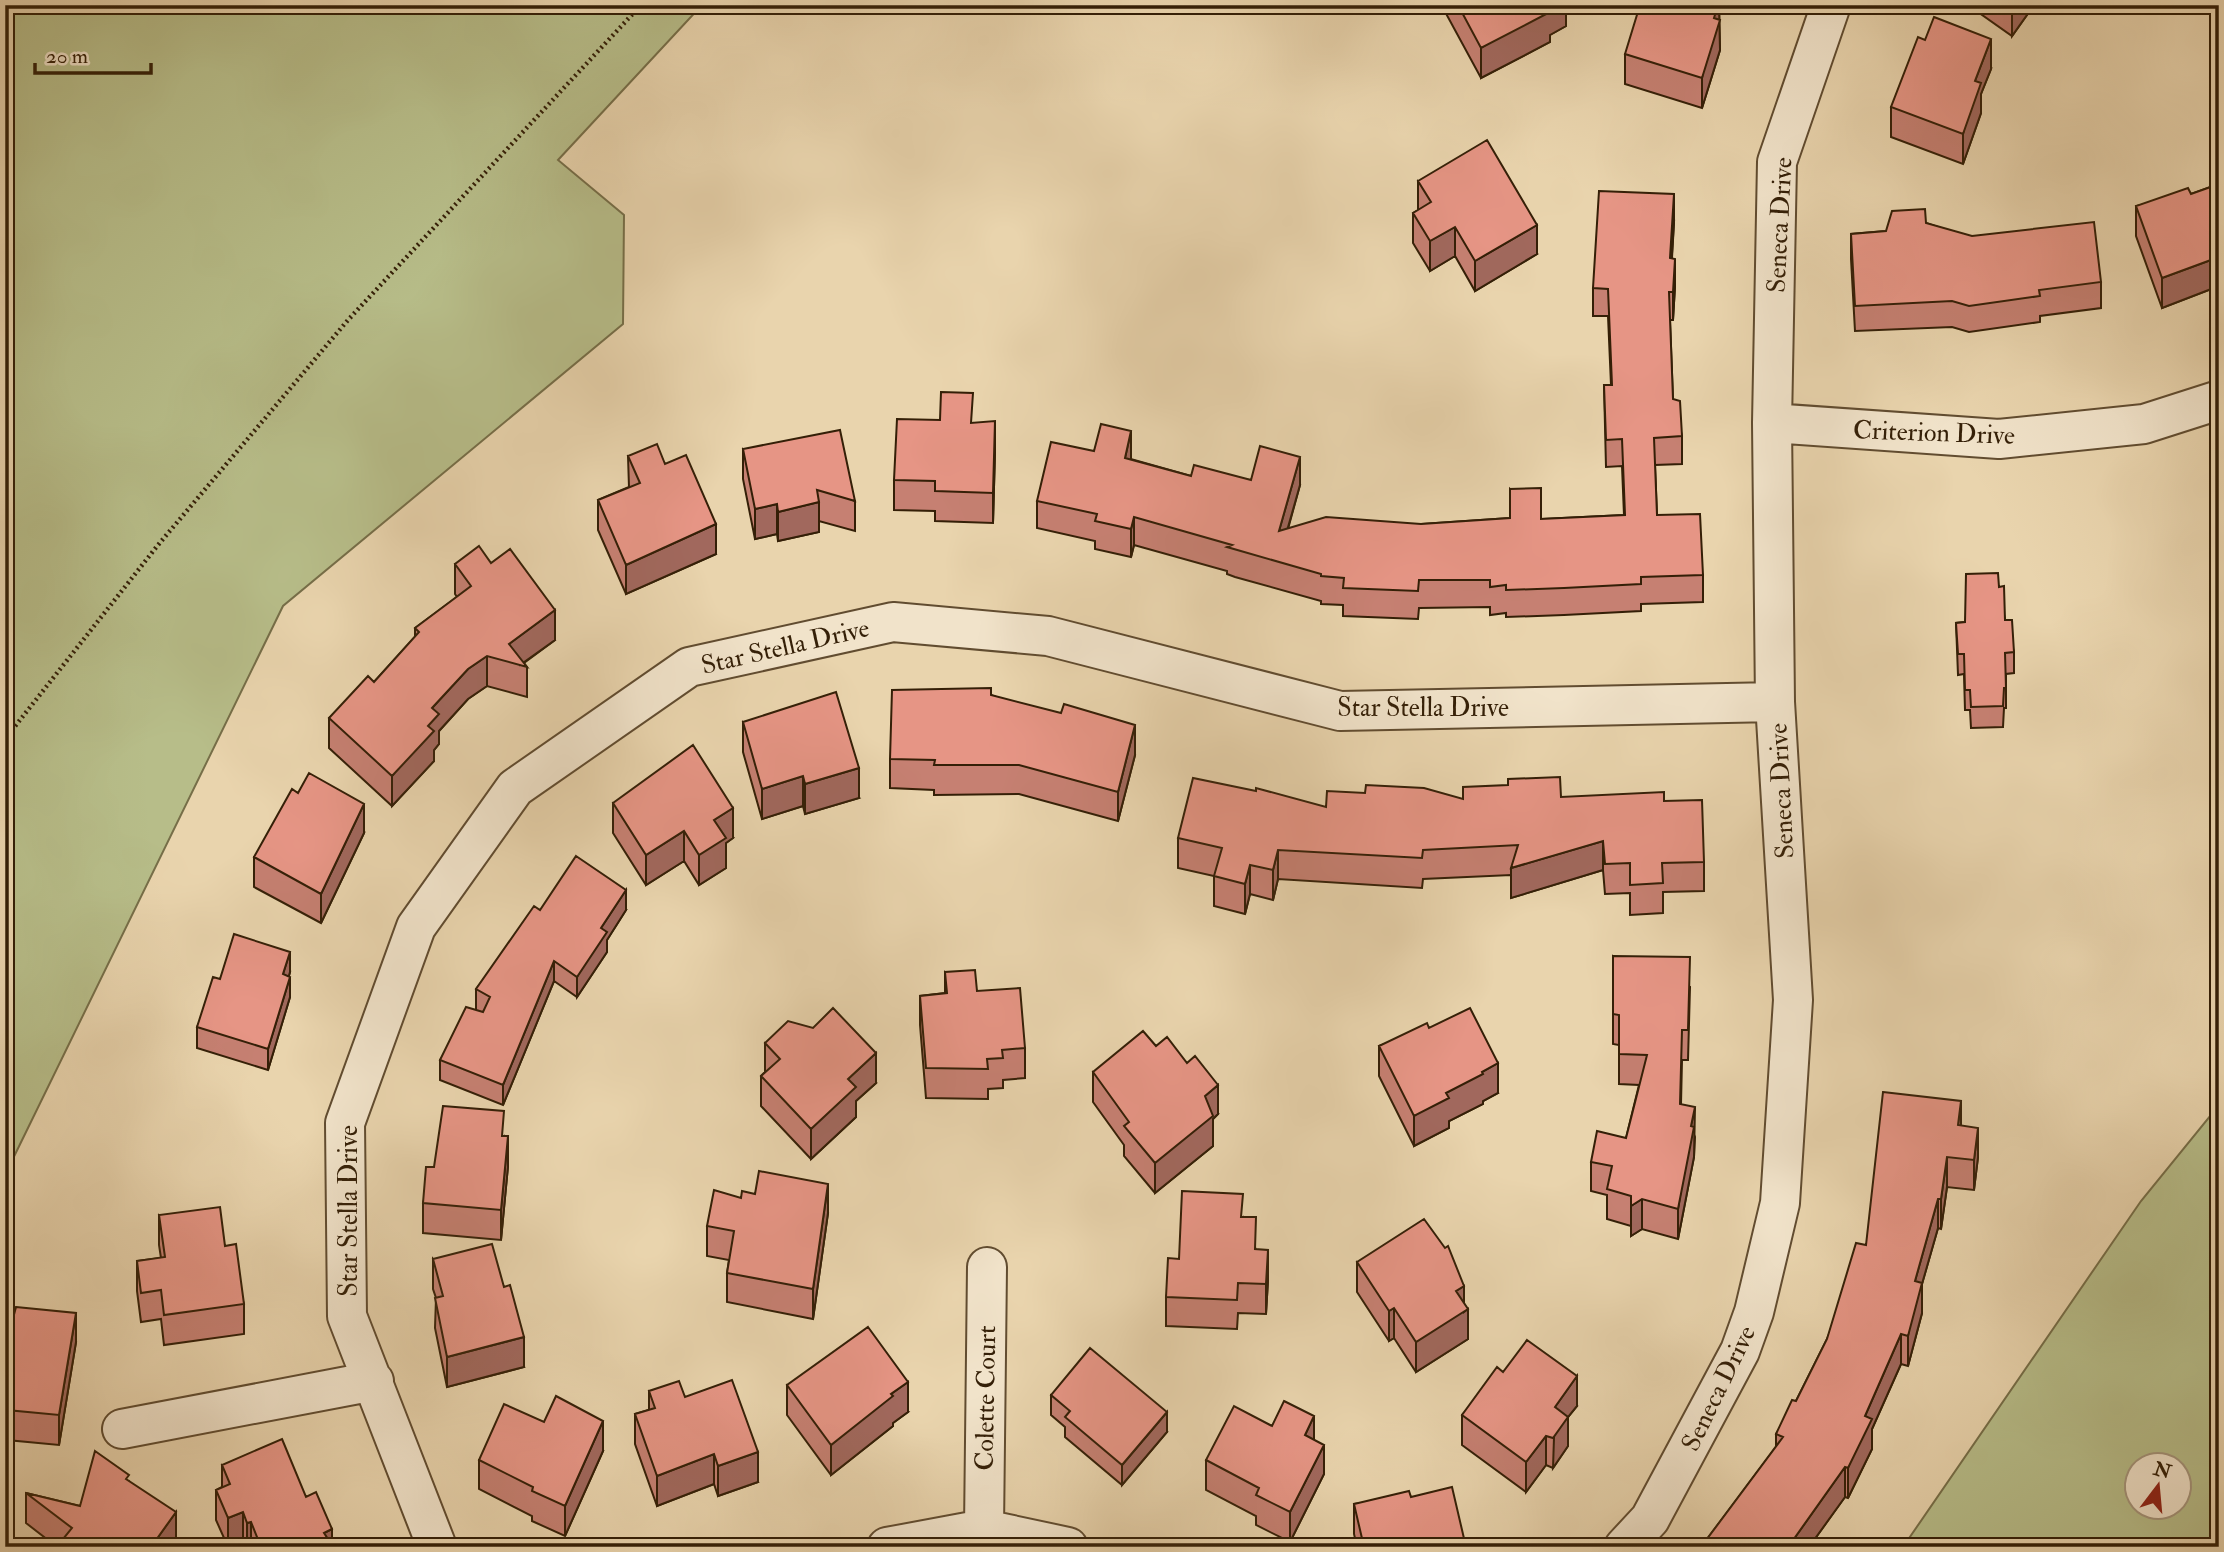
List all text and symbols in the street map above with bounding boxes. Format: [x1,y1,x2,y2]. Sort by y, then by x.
scale bar [35,32,150,76]
text: 20 m [46,43,88,70]
street label: Seneca Drive [1760,156,1800,294]
street label: Criterion Drive [1852,414,2016,452]
street label: Star Stella Drive [698,612,873,682]
street label: Star Stella Drive [1337,692,1509,724]
street label: Seneca Drive [1762,722,1802,860]
street label: Star Stella Drive [333,1125,365,1297]
street label: Seneca Drive [1675,1320,1763,1456]
street label: Colette Court [969,1325,1003,1471]
north arrow [2122,1450,2192,1520]
text: N [2150,1456,2175,1485]

